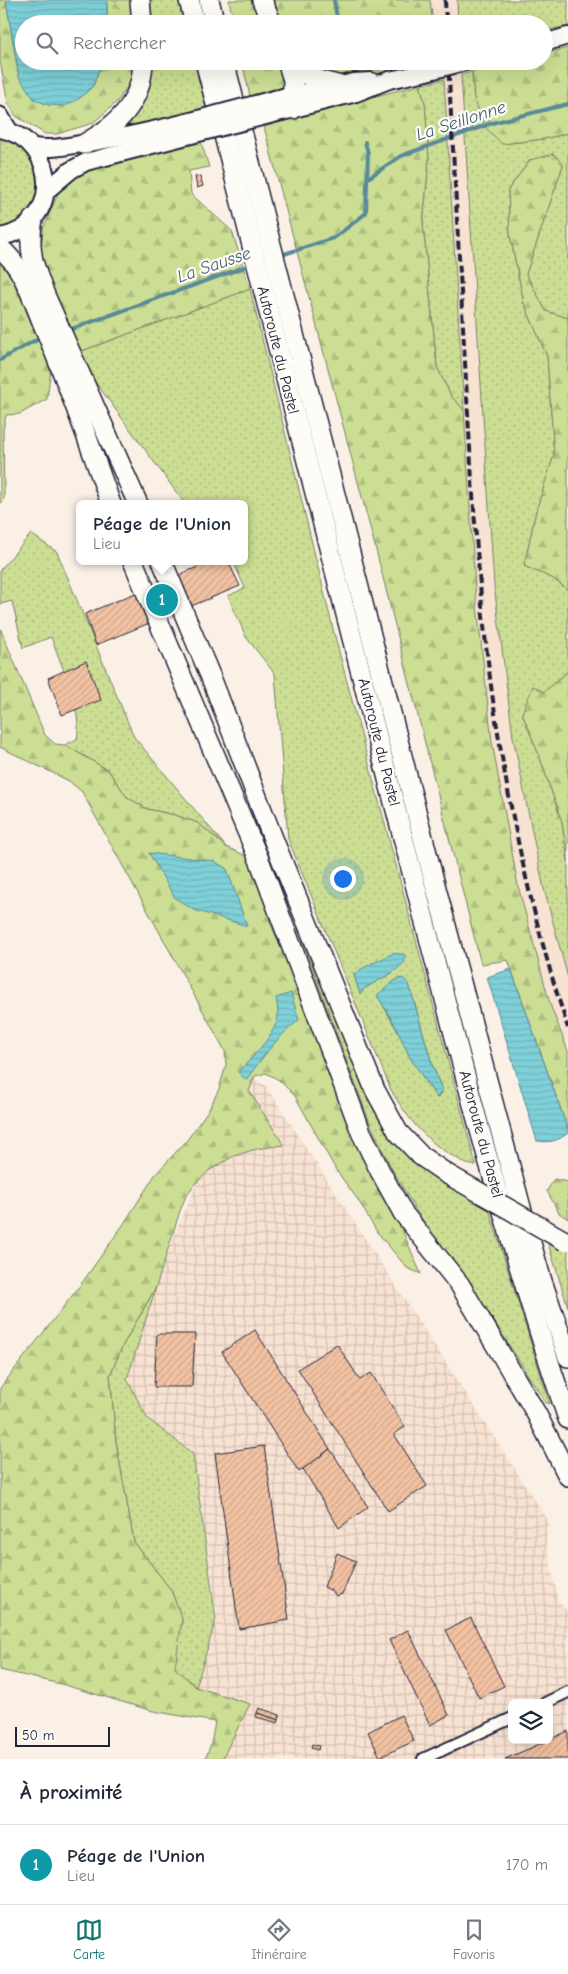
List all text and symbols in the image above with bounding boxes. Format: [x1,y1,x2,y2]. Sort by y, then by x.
search box [15,15,553,70]
icon: search [33,29,61,57]
text: Rechercher [73,32,166,54]
water label: La Seillonne [413,97,509,145]
water label: La Sausse [174,243,254,287]
street label: Autoroute du Pastel [253,284,303,416]
popup [76,500,248,565]
text: Péage de l'Union [93,513,231,535]
text: Lieu [93,535,121,553]
pin: 1 [146,581,178,619]
street label: Autoroute du Pastel [354,676,404,808]
your location [330,866,356,892]
street label: Autoroute du Pastel [455,1068,507,1200]
map controls [508,1699,553,1744]
button: layers [508,1699,553,1744]
scale bar [15,1724,110,1747]
text: 50 m [22,1727,54,1744]
text: À proximité [20,1780,122,1804]
text: Péage de l'Union [67,1845,205,1867]
text: 1 [33,1856,39,1874]
text: 170 m [506,1856,548,1874]
text: Lieu [67,1867,95,1885]
tab: Carte [73,1916,105,1963]
tab: Itinéraire [251,1916,307,1963]
tab: Favoris [453,1916,495,1963]

